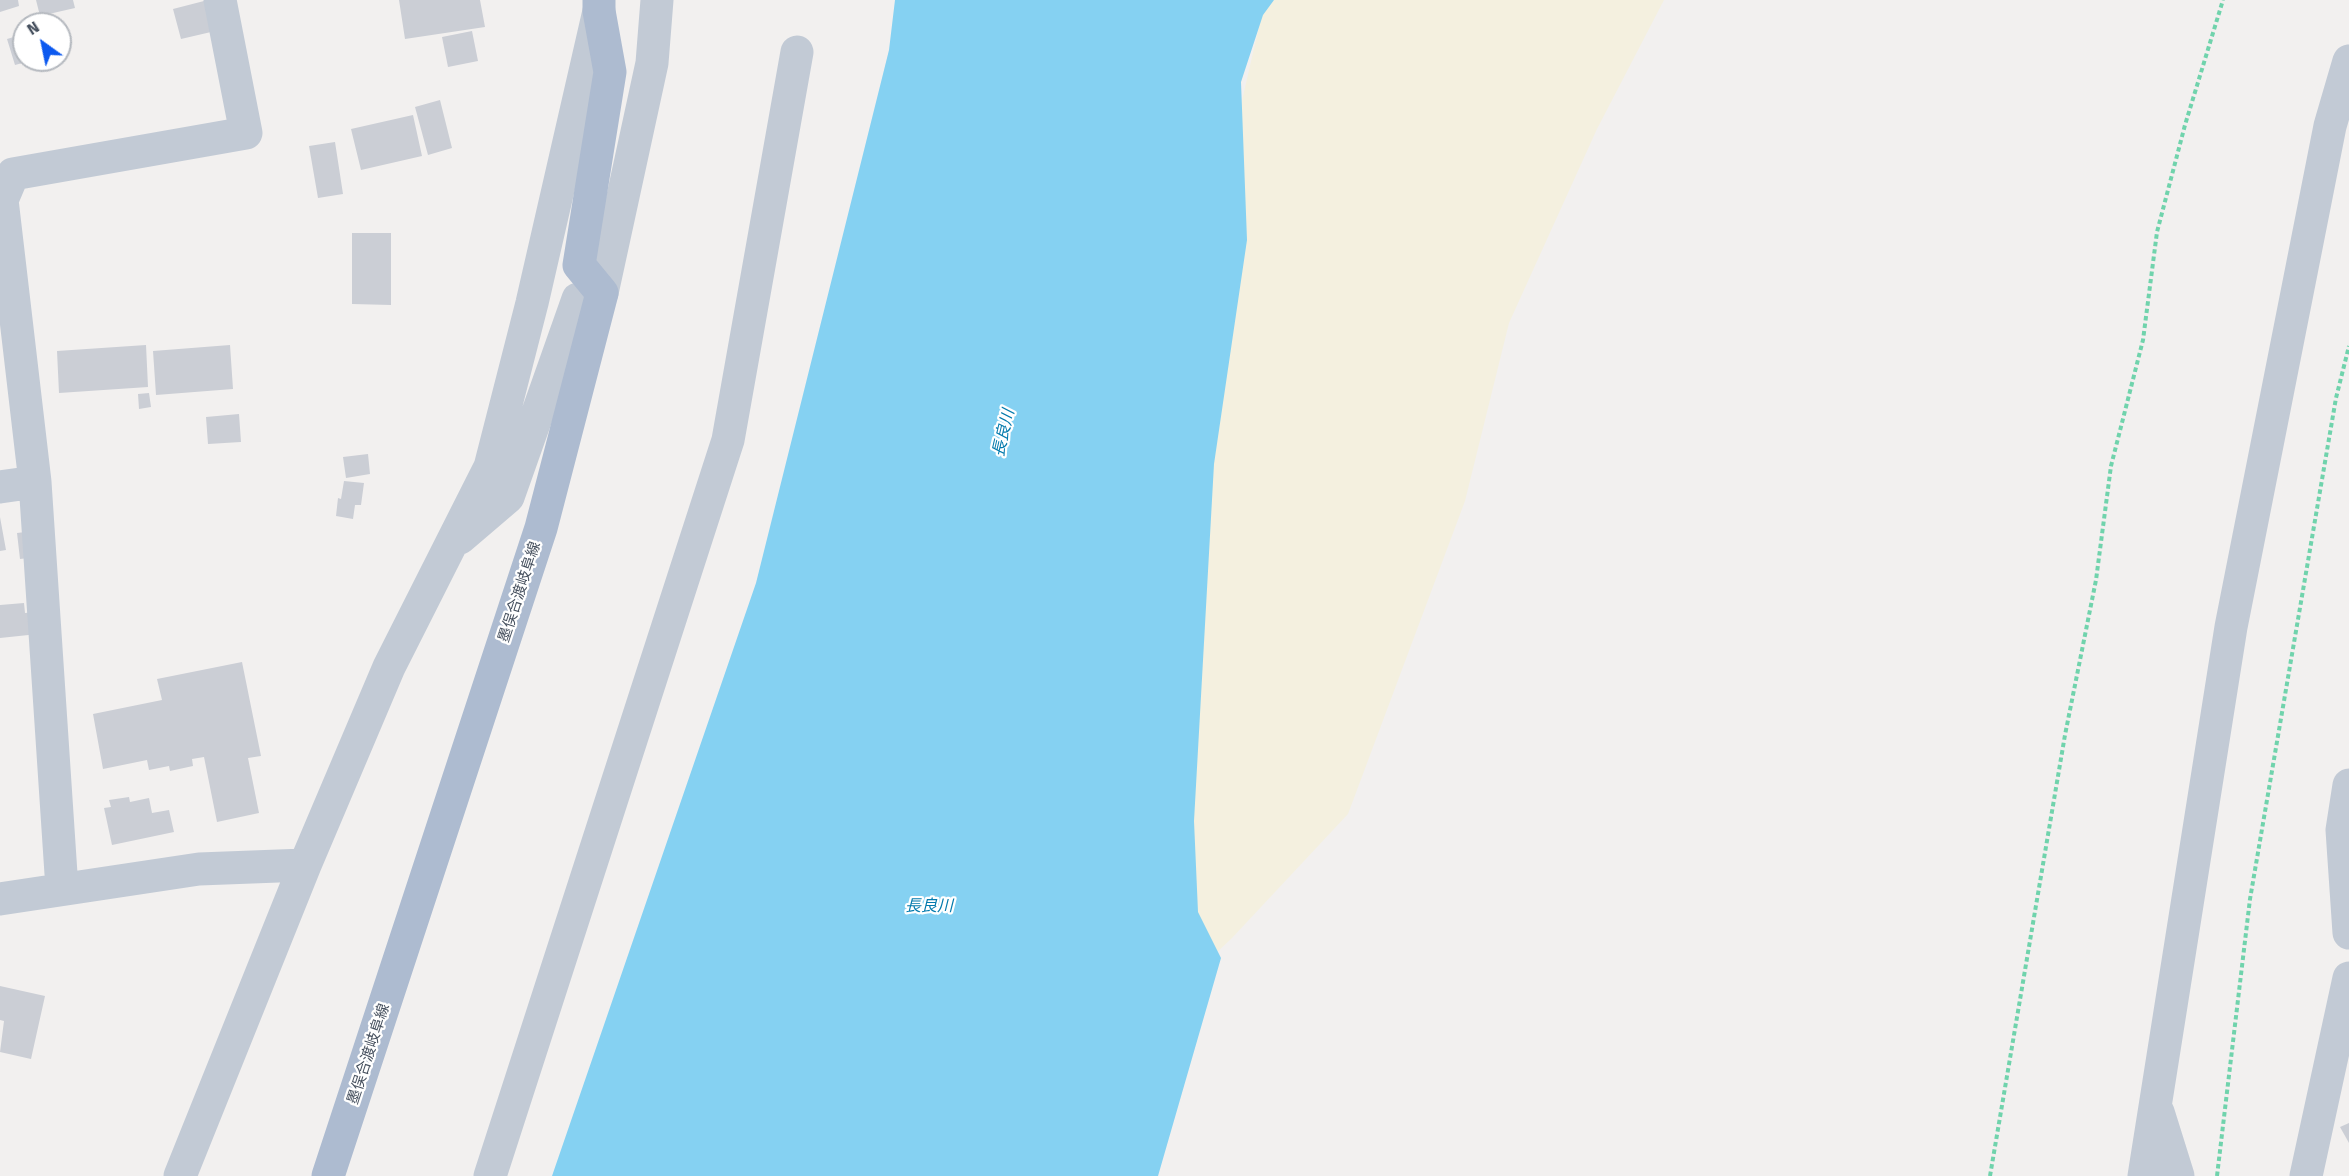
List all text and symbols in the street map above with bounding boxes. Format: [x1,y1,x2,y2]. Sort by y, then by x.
north arrow [12,12,72,72]
text: N [23,17,43,39]
water label: 長良川 [989,407,1019,459]
street label: 墨俣合渡岐阜線 [495,539,545,645]
water label: 長良川 [905,897,953,917]
street label: 墨俣合渡岐阜線 [344,1001,394,1107]

